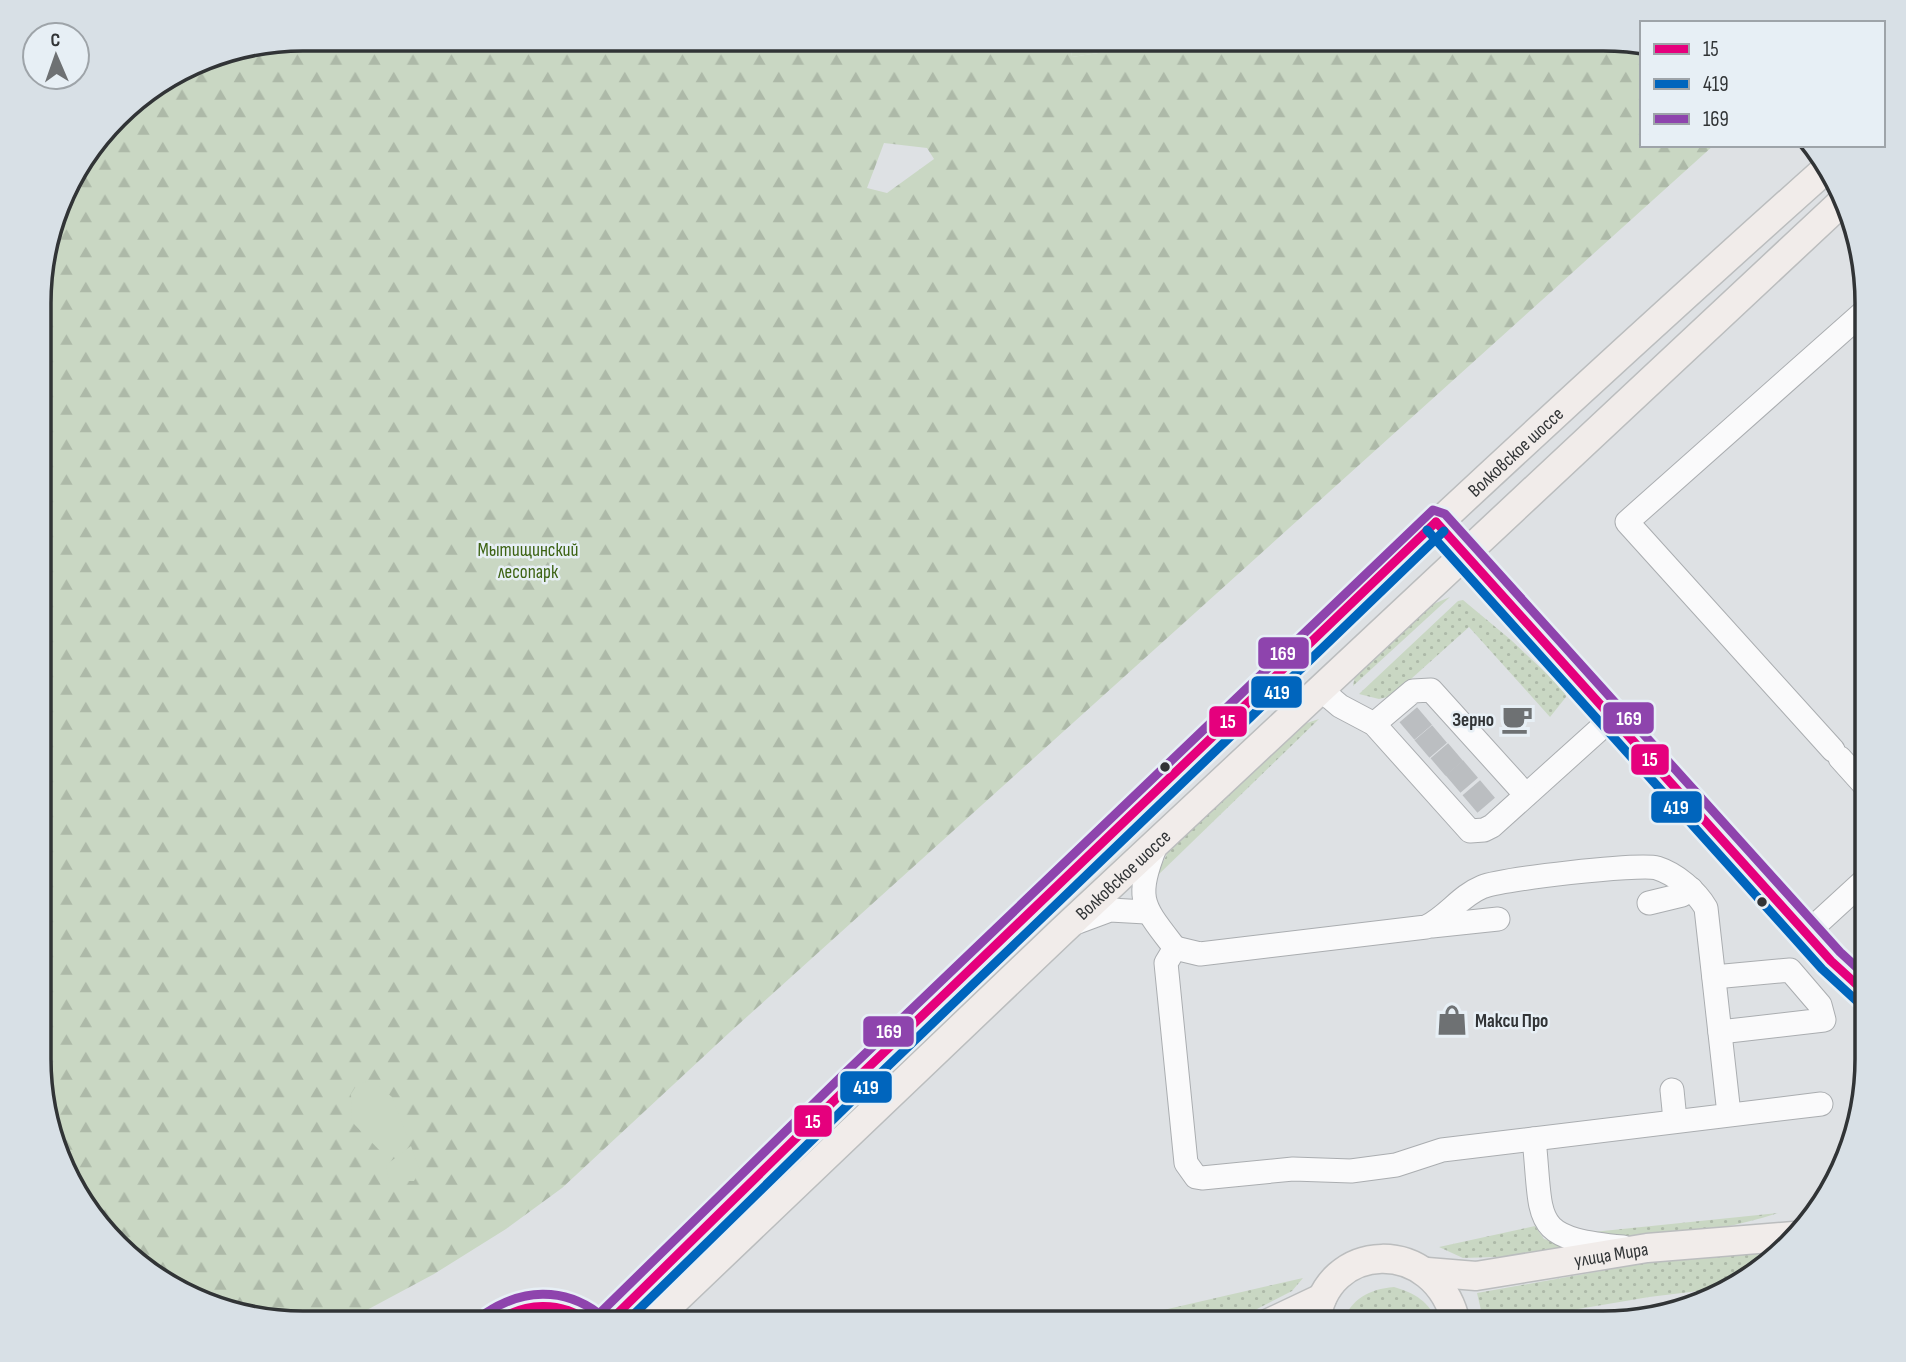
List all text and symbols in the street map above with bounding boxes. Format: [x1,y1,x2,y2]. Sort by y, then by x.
north arrow [21,21,91,91]
legend [1640,21,1885,147]
text: С [50,29,61,52]
text: 15 [1703,37,1719,62]
text: 419 [1703,72,1729,97]
text: 169 [1703,107,1729,132]
street label: Волковское шоссе [1464,403,1569,502]
park label: Мытищинский лесопарк [477,539,579,584]
line badge: 169 [1257,636,1310,670]
text: 169 [1270,643,1296,666]
line badge: 419 [1250,675,1303,709]
text: 419 [1264,682,1290,705]
line badge: 169 [1602,701,1655,735]
cafe icon: Зерно [1500,702,1534,736]
line badge: 15 [1208,705,1248,738]
text: 169 [1616,708,1642,731]
place label: Зерно [1452,709,1494,732]
text: 15 [1220,711,1236,734]
line badge: 15 [1630,743,1670,776]
text: 15 [1642,749,1658,772]
unlabelled marker [1158,760,1172,774]
line badge: 419 [1650,790,1703,824]
text: 419 [1663,797,1689,820]
street label: Волковское шоссе [1071,825,1176,925]
unlabelled marker [1755,895,1769,909]
shop icon: Макси Про [1435,1003,1469,1037]
place label: Макси Про [1475,1010,1548,1033]
line badge: 169 [862,1015,915,1048]
text: 169 [876,1021,902,1044]
line badge: 419 [839,1070,893,1104]
text: 419 [853,1077,879,1100]
line badge: 15 [793,1104,833,1138]
text: 15 [805,1111,821,1134]
street label: улица Мира [1573,1238,1650,1273]

